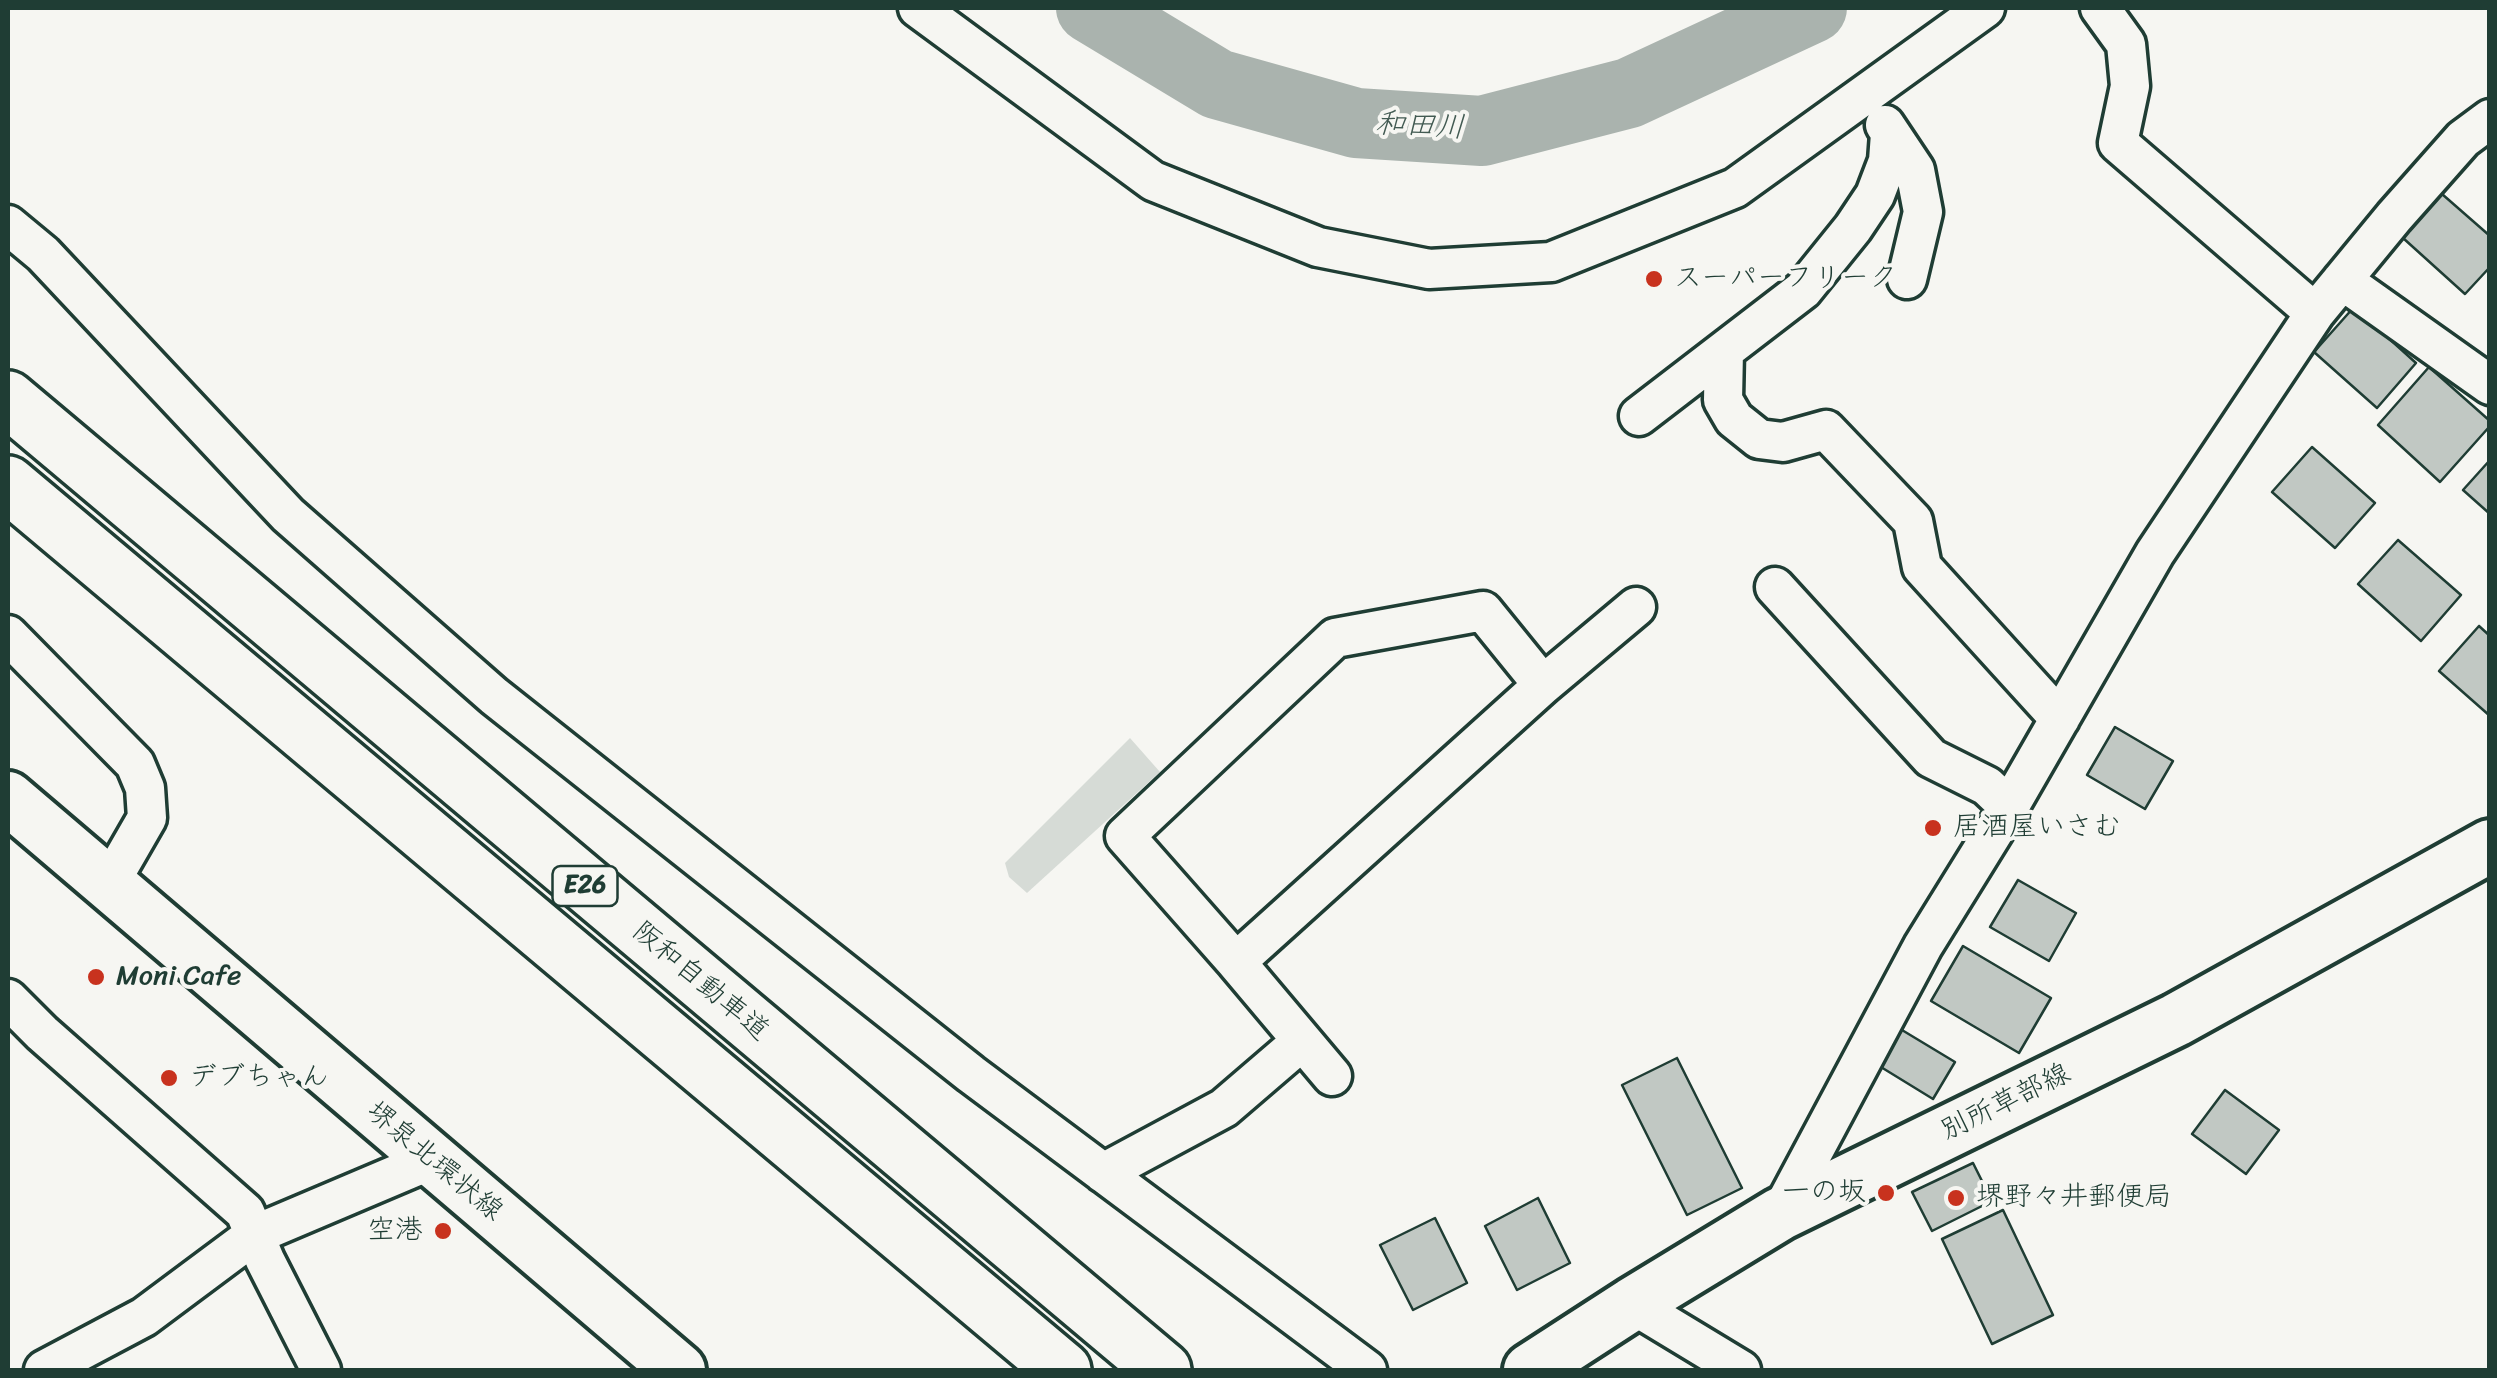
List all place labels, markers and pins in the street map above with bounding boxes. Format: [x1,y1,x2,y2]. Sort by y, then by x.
place label: スーパーフリーク [1674,262,1897,296]
marker: スーパーフリーク [1643,268,1665,290]
place label: 居酒屋いさむ [1953,811,2121,845]
marker: 居酒屋いさむ [1922,817,1944,839]
place label: Moni Cafe [116,960,241,994]
marker: Moni Cafe [85,966,107,988]
place label: デブちゃん [189,1061,329,1095]
marker: デブちゃん [158,1067,180,1089]
place label: 一の坂 [1782,1176,1866,1210]
place label: 堺野々井郵便局 [1976,1181,2172,1215]
marker: 一の坂 [1875,1182,1897,1204]
marker: 堺野々井郵便局 [1945,1187,1967,1209]
place label: 空港 [367,1214,423,1248]
marker: 空港 [432,1220,454,1242]

